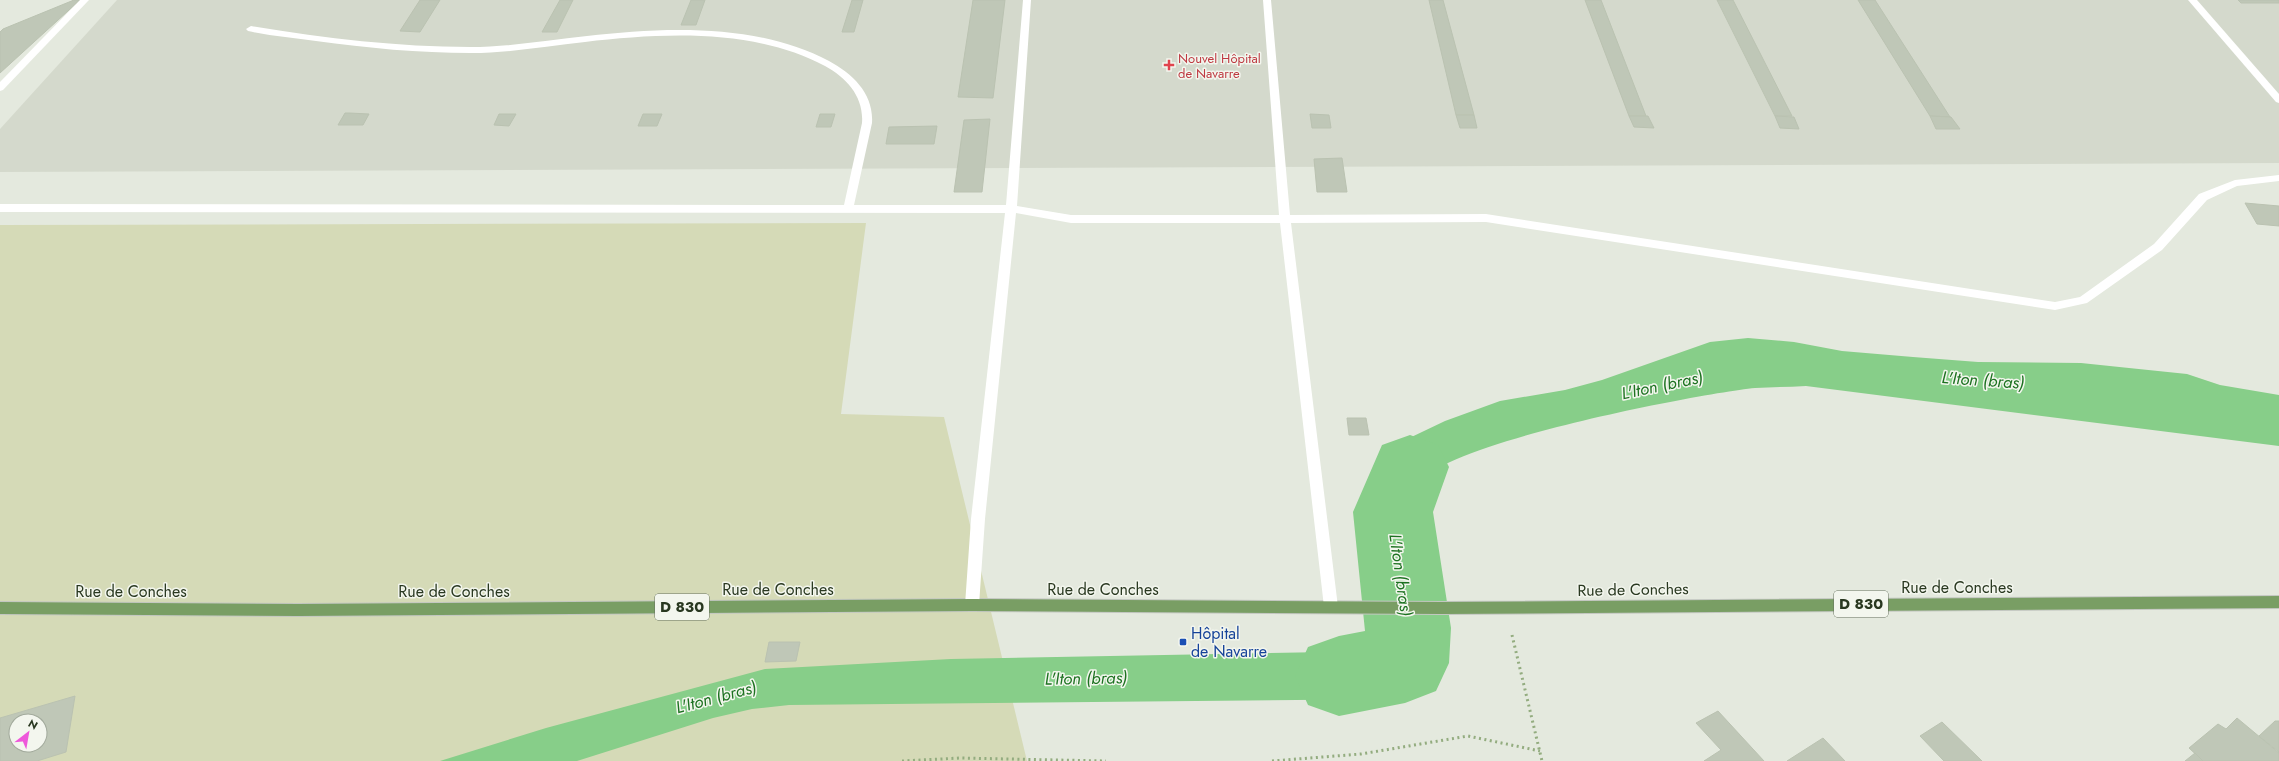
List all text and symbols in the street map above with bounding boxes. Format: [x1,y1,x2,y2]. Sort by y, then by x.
place label: Nouvel Hôpital de Navarre [1178,49,1261,83]
marker: Nouvel Hôpital de Navarre [1163,59,1175,71]
water label: L'Iton (bras) [1619,365,1705,405]
water label: L'Iton (bras) [1941,365,2025,395]
water label: L'Iton (bras) [1383,532,1419,618]
street label: Rue de Conches [1901,576,2013,599]
street label: Rue de Conches [1577,577,1689,602]
street label: Rue de Conches [722,578,834,601]
street label: Rue de Conches [1047,578,1159,601]
street label: Rue de Conches [75,580,187,603]
street label: Rue de Conches [398,580,510,603]
road number: D 830 [1834,591,1888,617]
road number: D 830 [655,594,709,620]
place label: Hôpital de Navarre [1191,622,1267,663]
marker: Hôpital de Navarre [1178,637,1188,647]
water label: L'Iton (bras) [1044,665,1128,691]
water label: L'Iton (bras) [673,675,759,719]
north arrow [8,713,48,753]
text: N [25,715,41,734]

